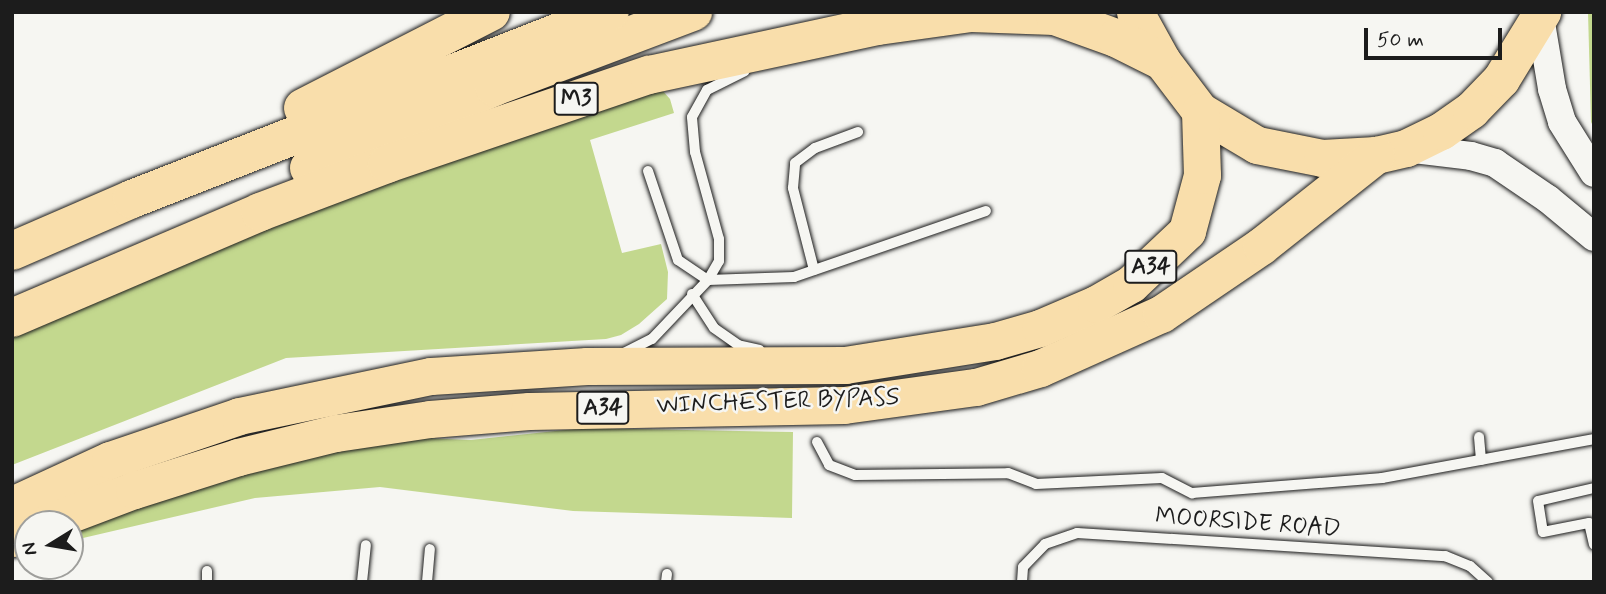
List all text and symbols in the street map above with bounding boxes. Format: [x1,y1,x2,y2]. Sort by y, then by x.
scale bar [1368,14,1506,58]
text: 50 m [1377,26,1424,54]
road number: M3 [553,80,599,118]
road number: A34 [1123,248,1179,286]
street label: WINCHESTER BYPASS [655,383,901,421]
road number: A34 [575,388,631,428]
street label: MOORSIDE ROAD [1155,502,1341,544]
north arrow [14,510,84,580]
text: N [16,540,43,557]

